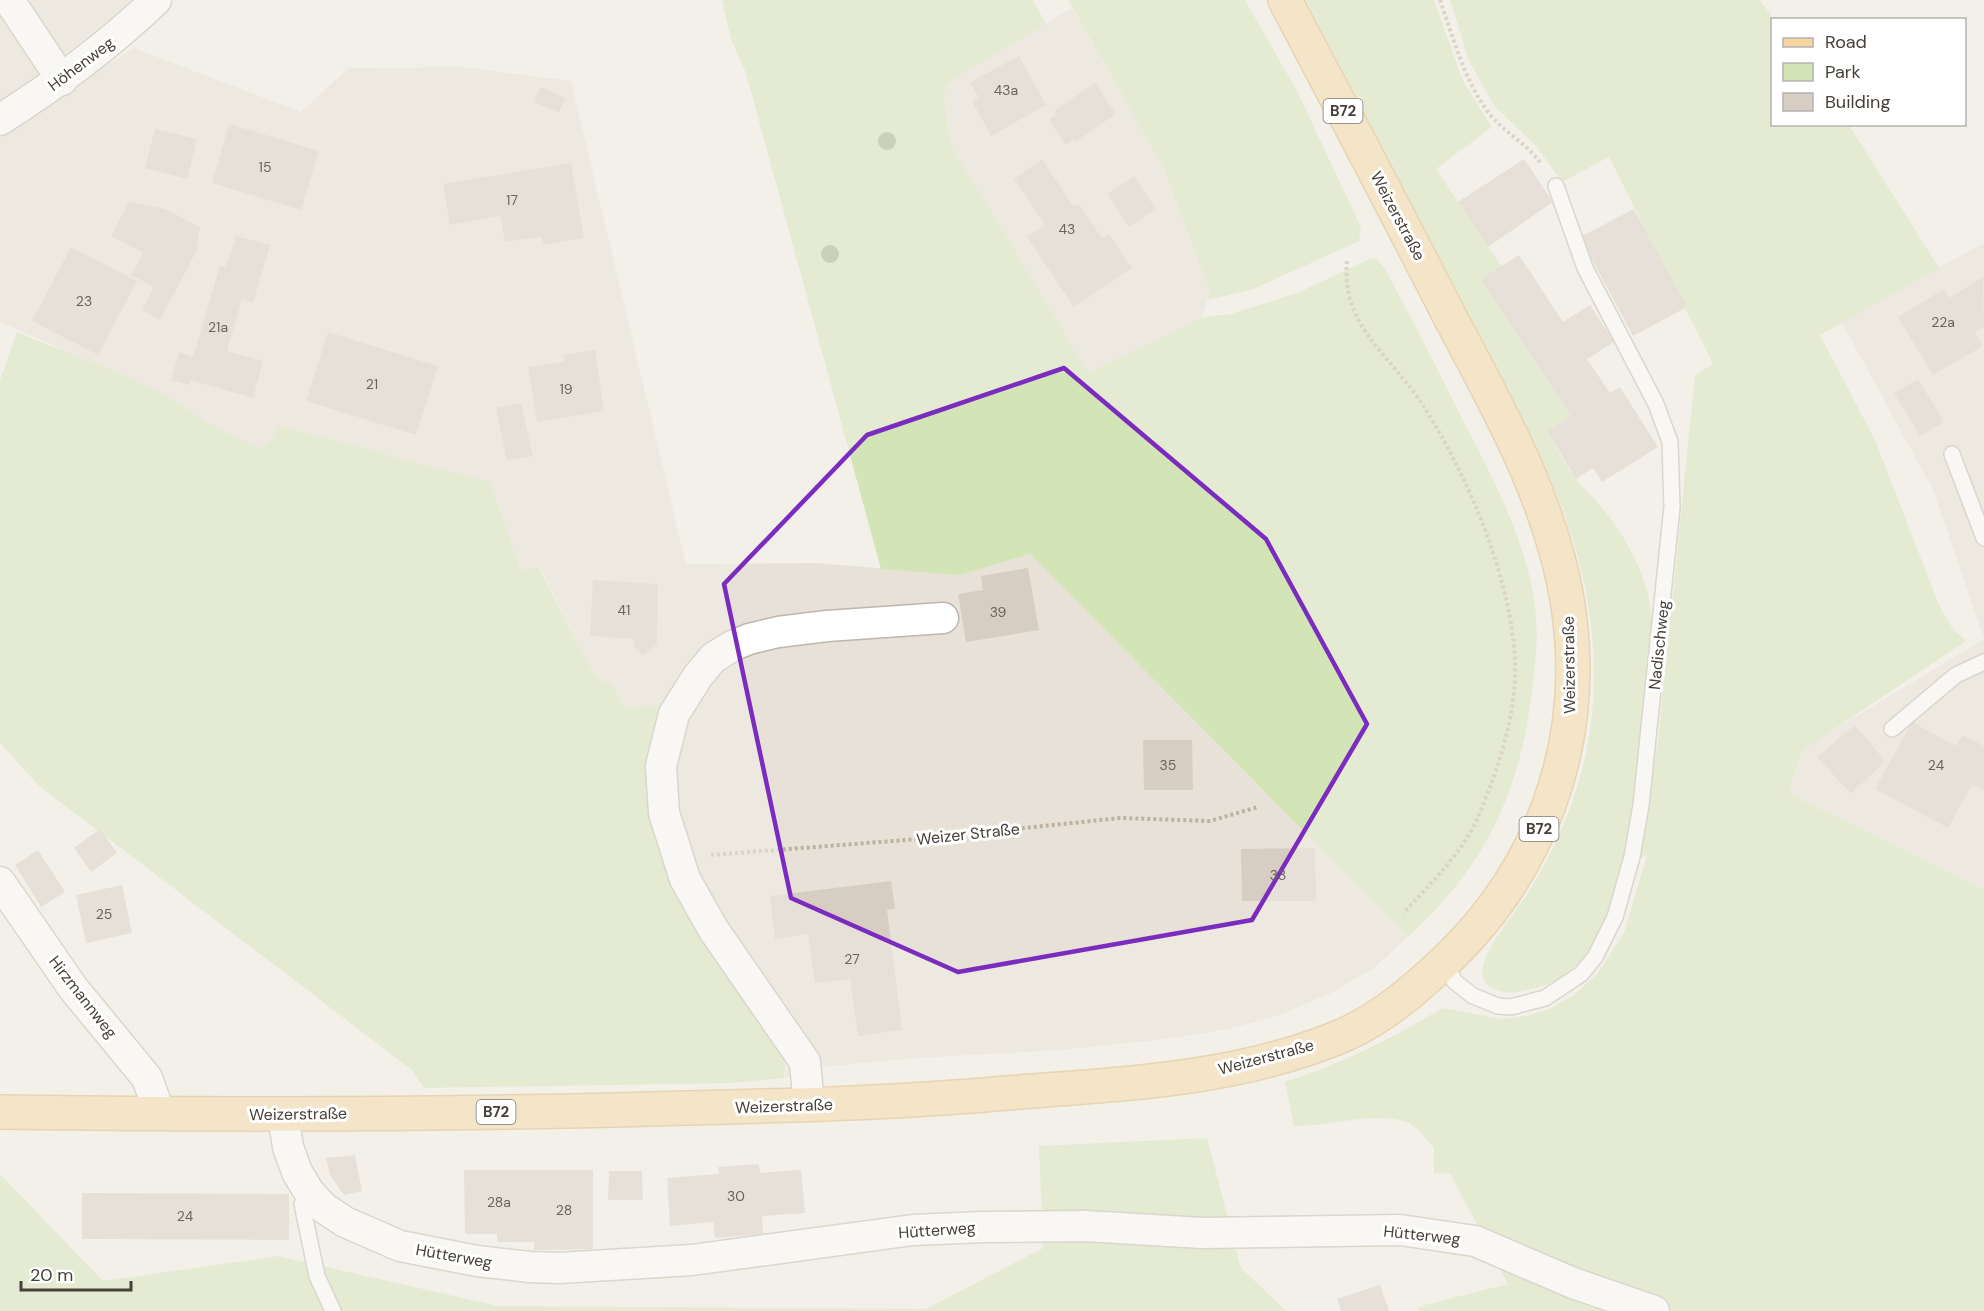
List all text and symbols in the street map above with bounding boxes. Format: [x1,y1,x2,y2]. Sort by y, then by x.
legend [1771,18,1966,126]
text: Road [1825,30,1867,54]
street label: Höhenweg [44,32,118,96]
text: Park [1825,60,1861,84]
house number: 43a [994,81,1018,99]
text: Building [1825,90,1890,114]
road number: B72 [1324,99,1362,123]
house number: 15 [259,158,271,176]
street label: Weizerstraße [1366,168,1430,264]
house number: 17 [506,191,518,209]
house number: 43 [1059,220,1075,238]
house number: 23 [76,292,92,310]
house number: 22a [1931,313,1955,331]
house number: 21a [208,318,228,336]
house number: 21 [366,375,378,393]
house number: 19 [559,380,573,398]
street label: Nadischweg [1644,599,1674,691]
house number: 41 [618,601,630,619]
house number: 39 [990,603,1007,621]
street label: Weizerstraße [1558,616,1580,714]
house number: 35 [1160,756,1176,774]
house number: 24 [1928,756,1945,774]
road number: B72 [1520,817,1558,841]
street label: Weizer Straße [915,818,1021,850]
house number: 33 [1270,866,1286,884]
house number: 25 [96,905,112,923]
house number: 27 [844,950,860,968]
street label: Hirzmannweg [44,951,122,1043]
street label: Weizerstraße [1216,1034,1316,1080]
street label: Weizerstraße [735,1094,833,1118]
road number: B72 [476,1100,516,1124]
street label: Weizerstraße [249,1103,347,1125]
house number: 30 [727,1187,745,1205]
house number: 28a [487,1193,511,1211]
house number: 28 [556,1201,572,1219]
house number: 24 [177,1207,194,1225]
street label: Hütterweg [898,1217,976,1243]
street label: Hütterweg [1382,1221,1462,1249]
street label: Hütterweg [414,1239,494,1273]
scale bar [21,1254,130,1292]
text: 20 m [30,1263,73,1287]

